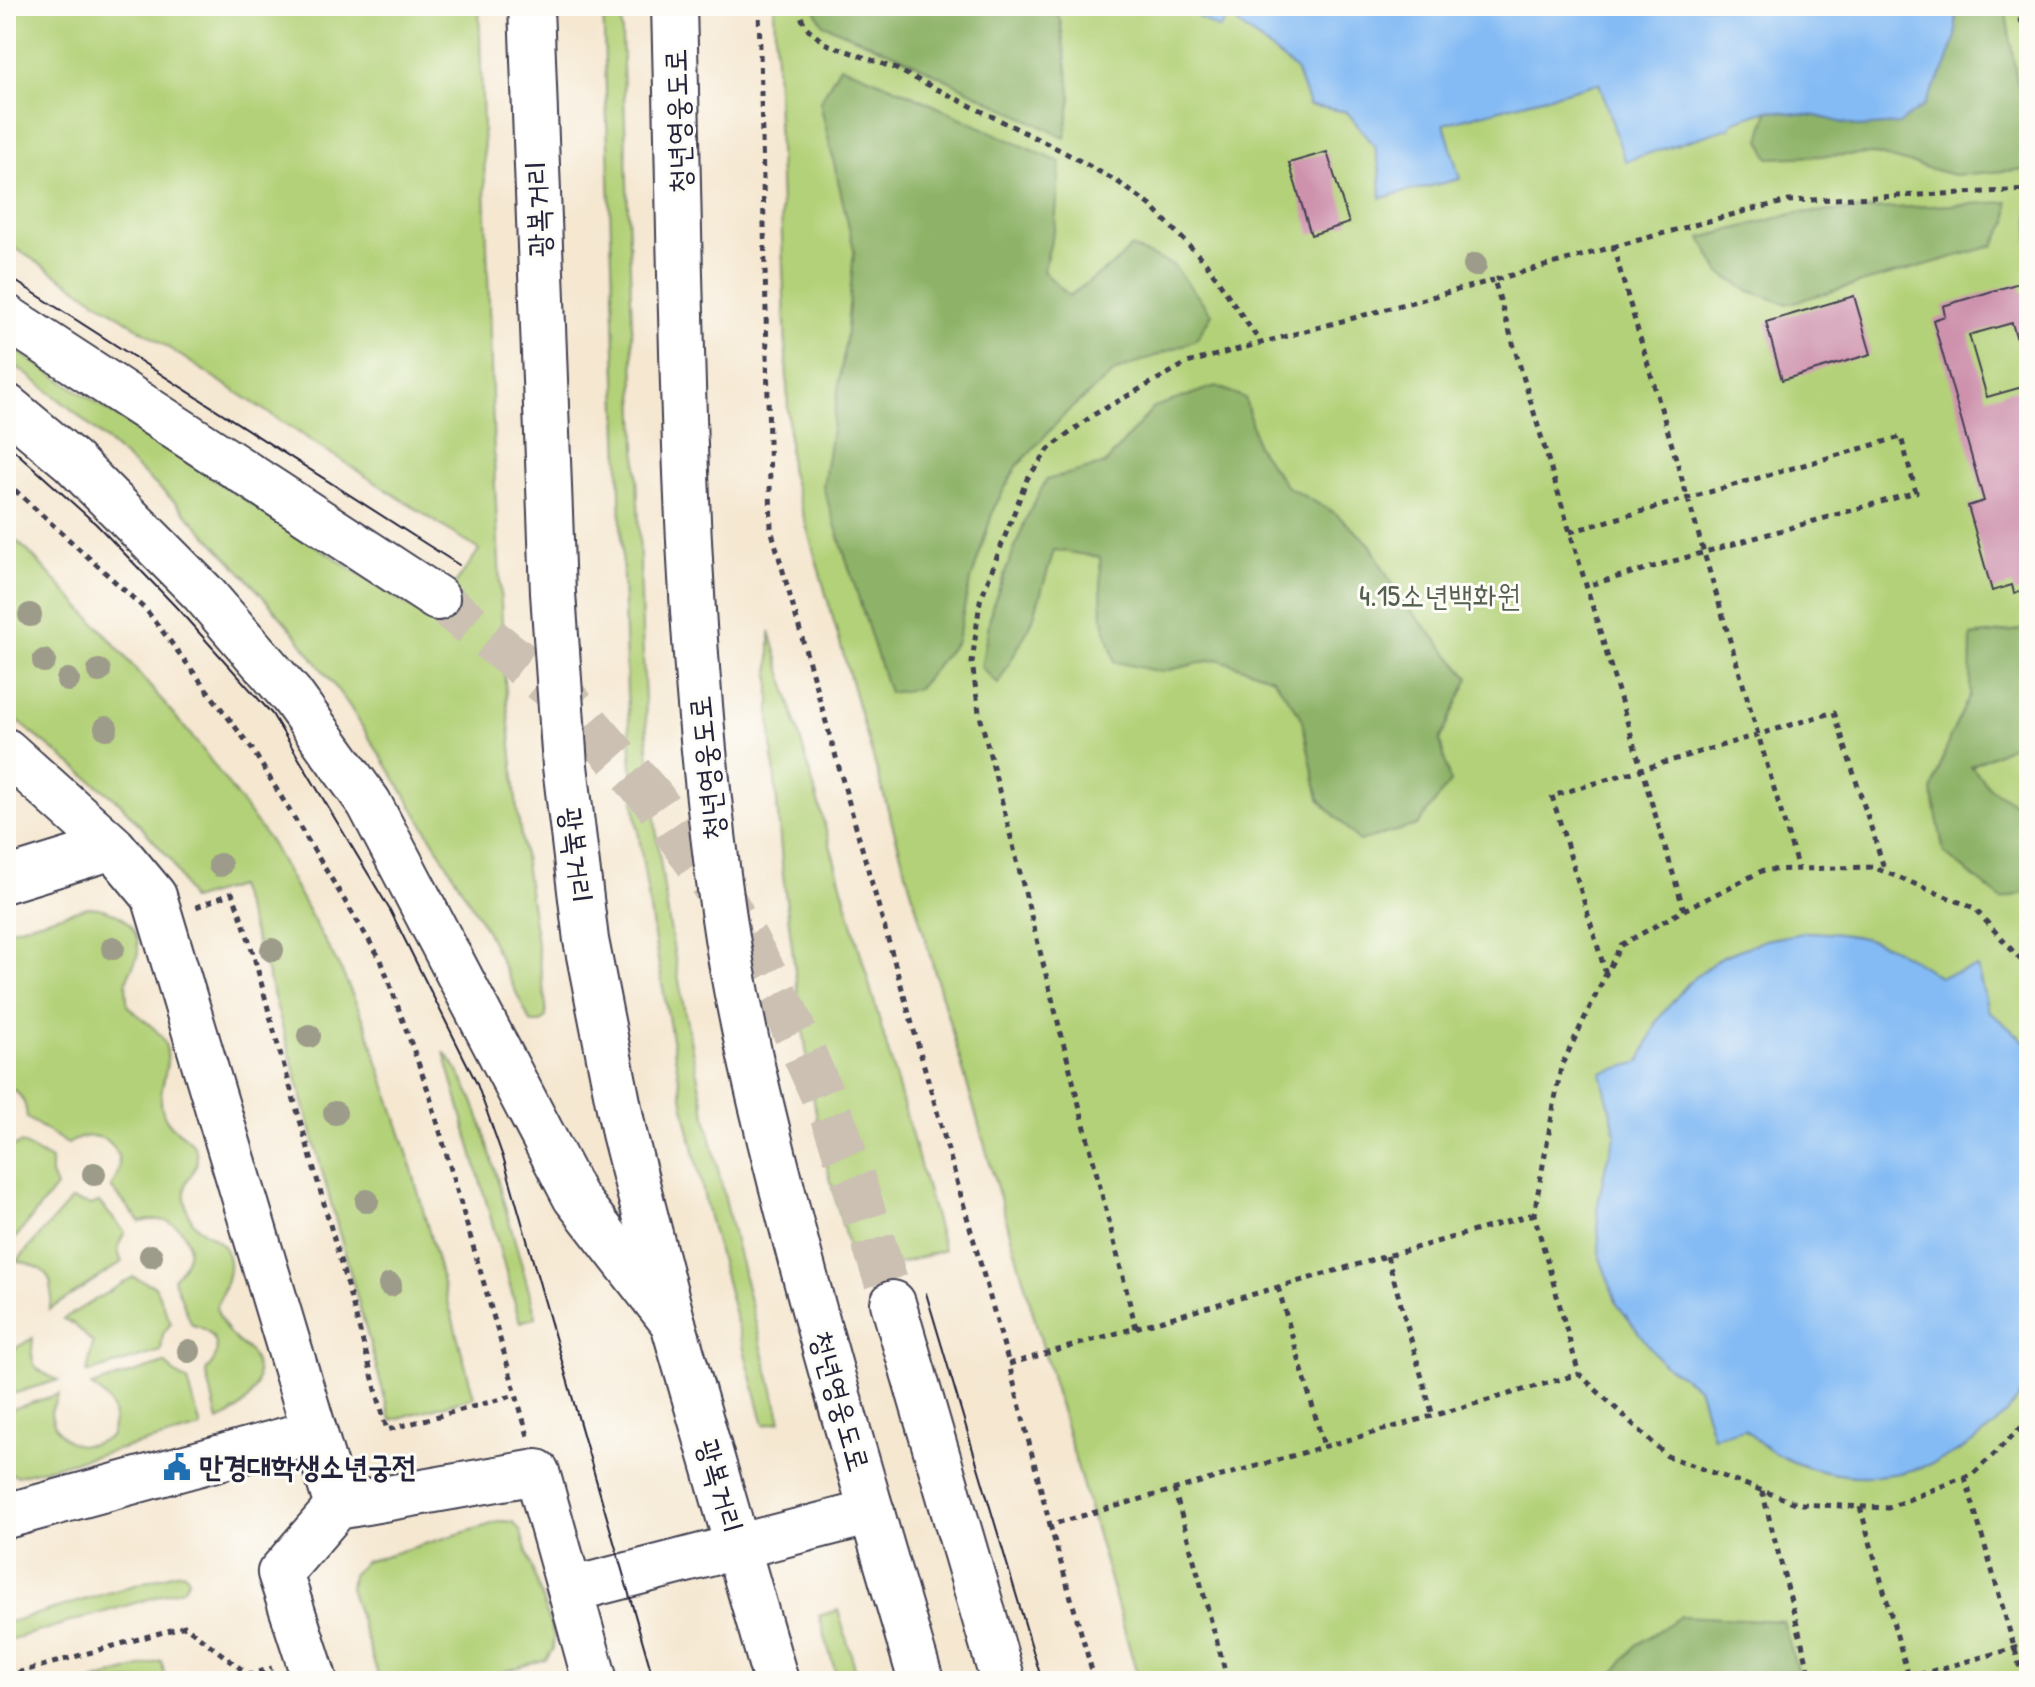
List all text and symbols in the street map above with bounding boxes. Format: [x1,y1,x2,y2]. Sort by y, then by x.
street label: 청년영웅도로 [654,48,700,194]
street label: 광복거리 [515,160,559,258]
park label: 4.15소년백화원 [1359,575,1521,615]
street label: 청년영웅도로 [679,694,733,842]
street label: 광복거리 [551,805,603,905]
street label: 청년영웅도로 [802,1326,880,1476]
street label: 광복거리 [688,1434,753,1538]
place label: 만경대학생소년궁전 [199,1446,416,1486]
public building icon: 만경대학생소년궁전 [162,1452,192,1482]

